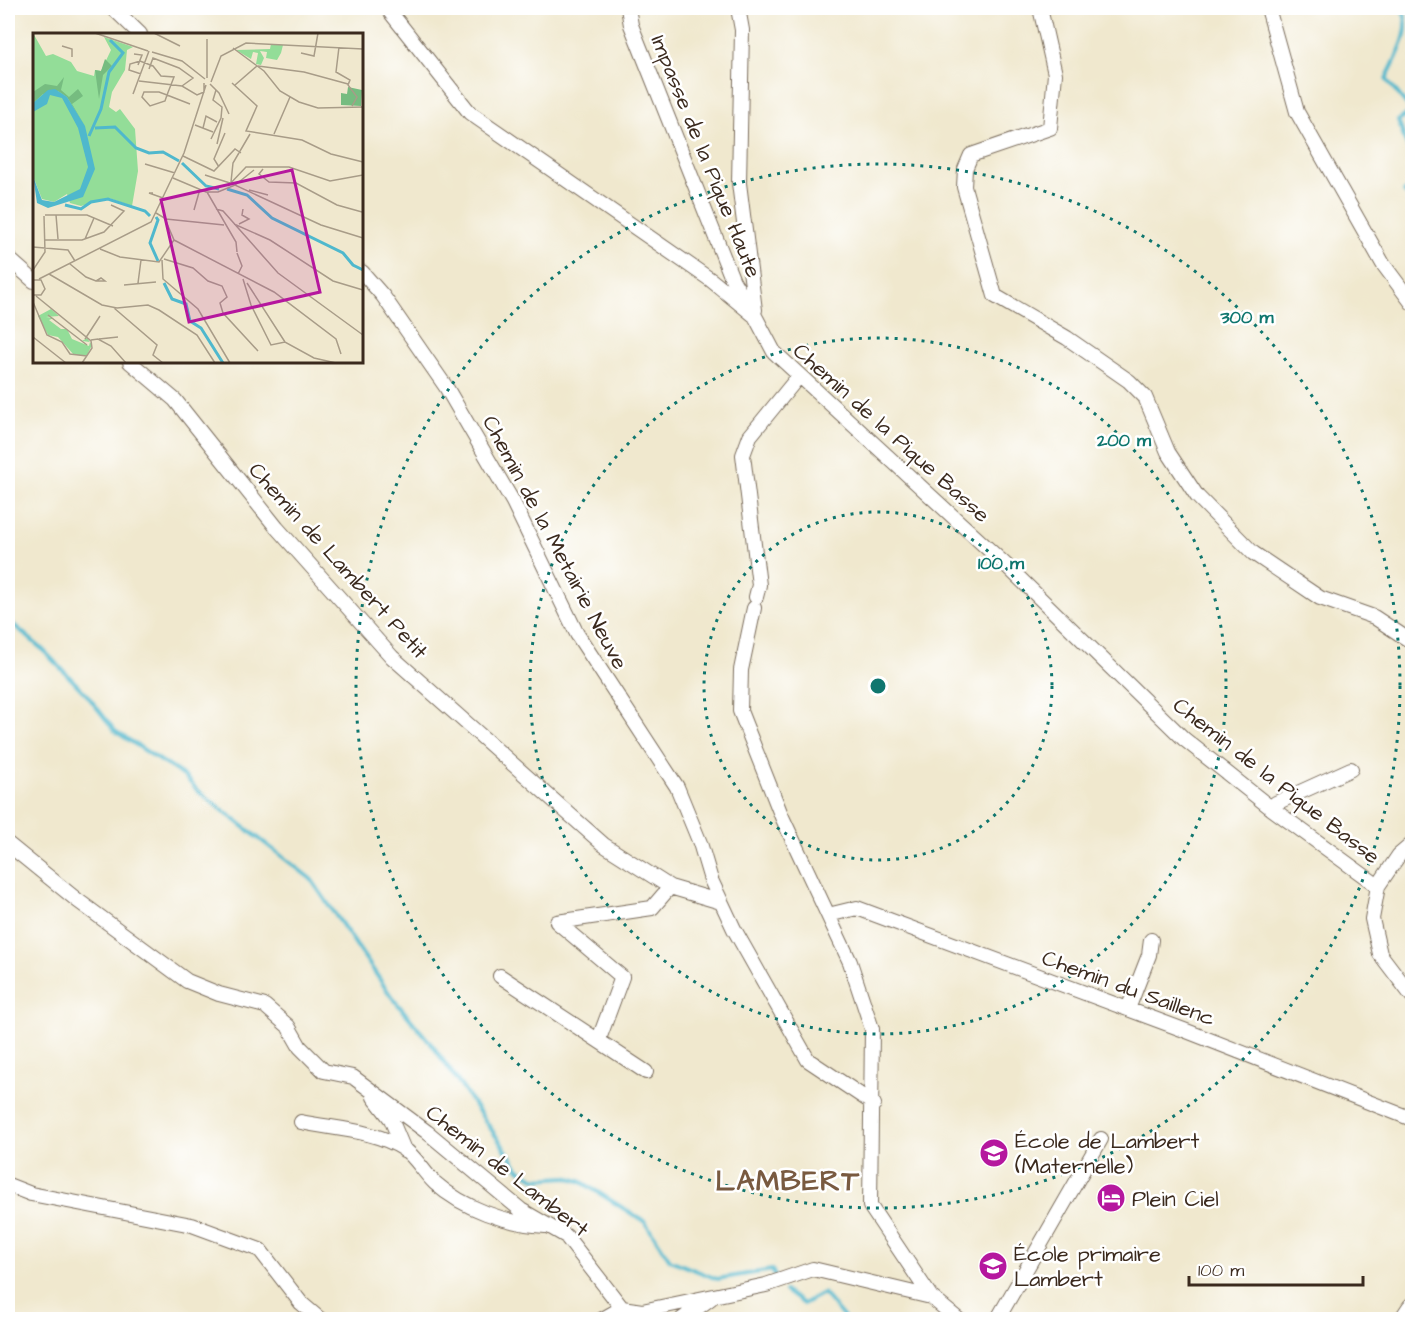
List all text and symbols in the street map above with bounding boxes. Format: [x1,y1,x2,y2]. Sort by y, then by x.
street label: Impasse de la Pique Haute [643,31,769,283]
inset map [33,33,363,363]
text: 300 m [1219,305,1275,330]
street label: Chemin de la Pique Basse [786,336,996,530]
street label: Chemin de la Metairie Neuve [474,410,635,675]
text: 200 m [1096,428,1152,453]
street label: Chemin de Lambert Petit [241,456,435,666]
text: 100 m [978,551,1025,576]
centre of rings [868,676,888,696]
street label: Chemin de la Pique Basse [1166,690,1386,872]
street label: Chemin du Saillenc [1038,943,1220,1034]
street label: Chemin de Lambert [419,1098,595,1245]
place label: École de Lambert (Maternelle) [1015,1126,1199,1182]
school or university icon: École de Lambert (Maternelle) [978,1137,1010,1169]
district label: LAMBERT [716,1162,860,1201]
hotel icon: Plein Ciel [1095,1182,1127,1214]
place label: Plein Ciel [1132,1184,1219,1215]
place label: École primaire Lambert [1014,1239,1161,1295]
scale bar [1189,1249,1363,1287]
school or university icon: École primaire Lambert [977,1250,1009,1282]
text: 100 m [1198,1258,1244,1283]

